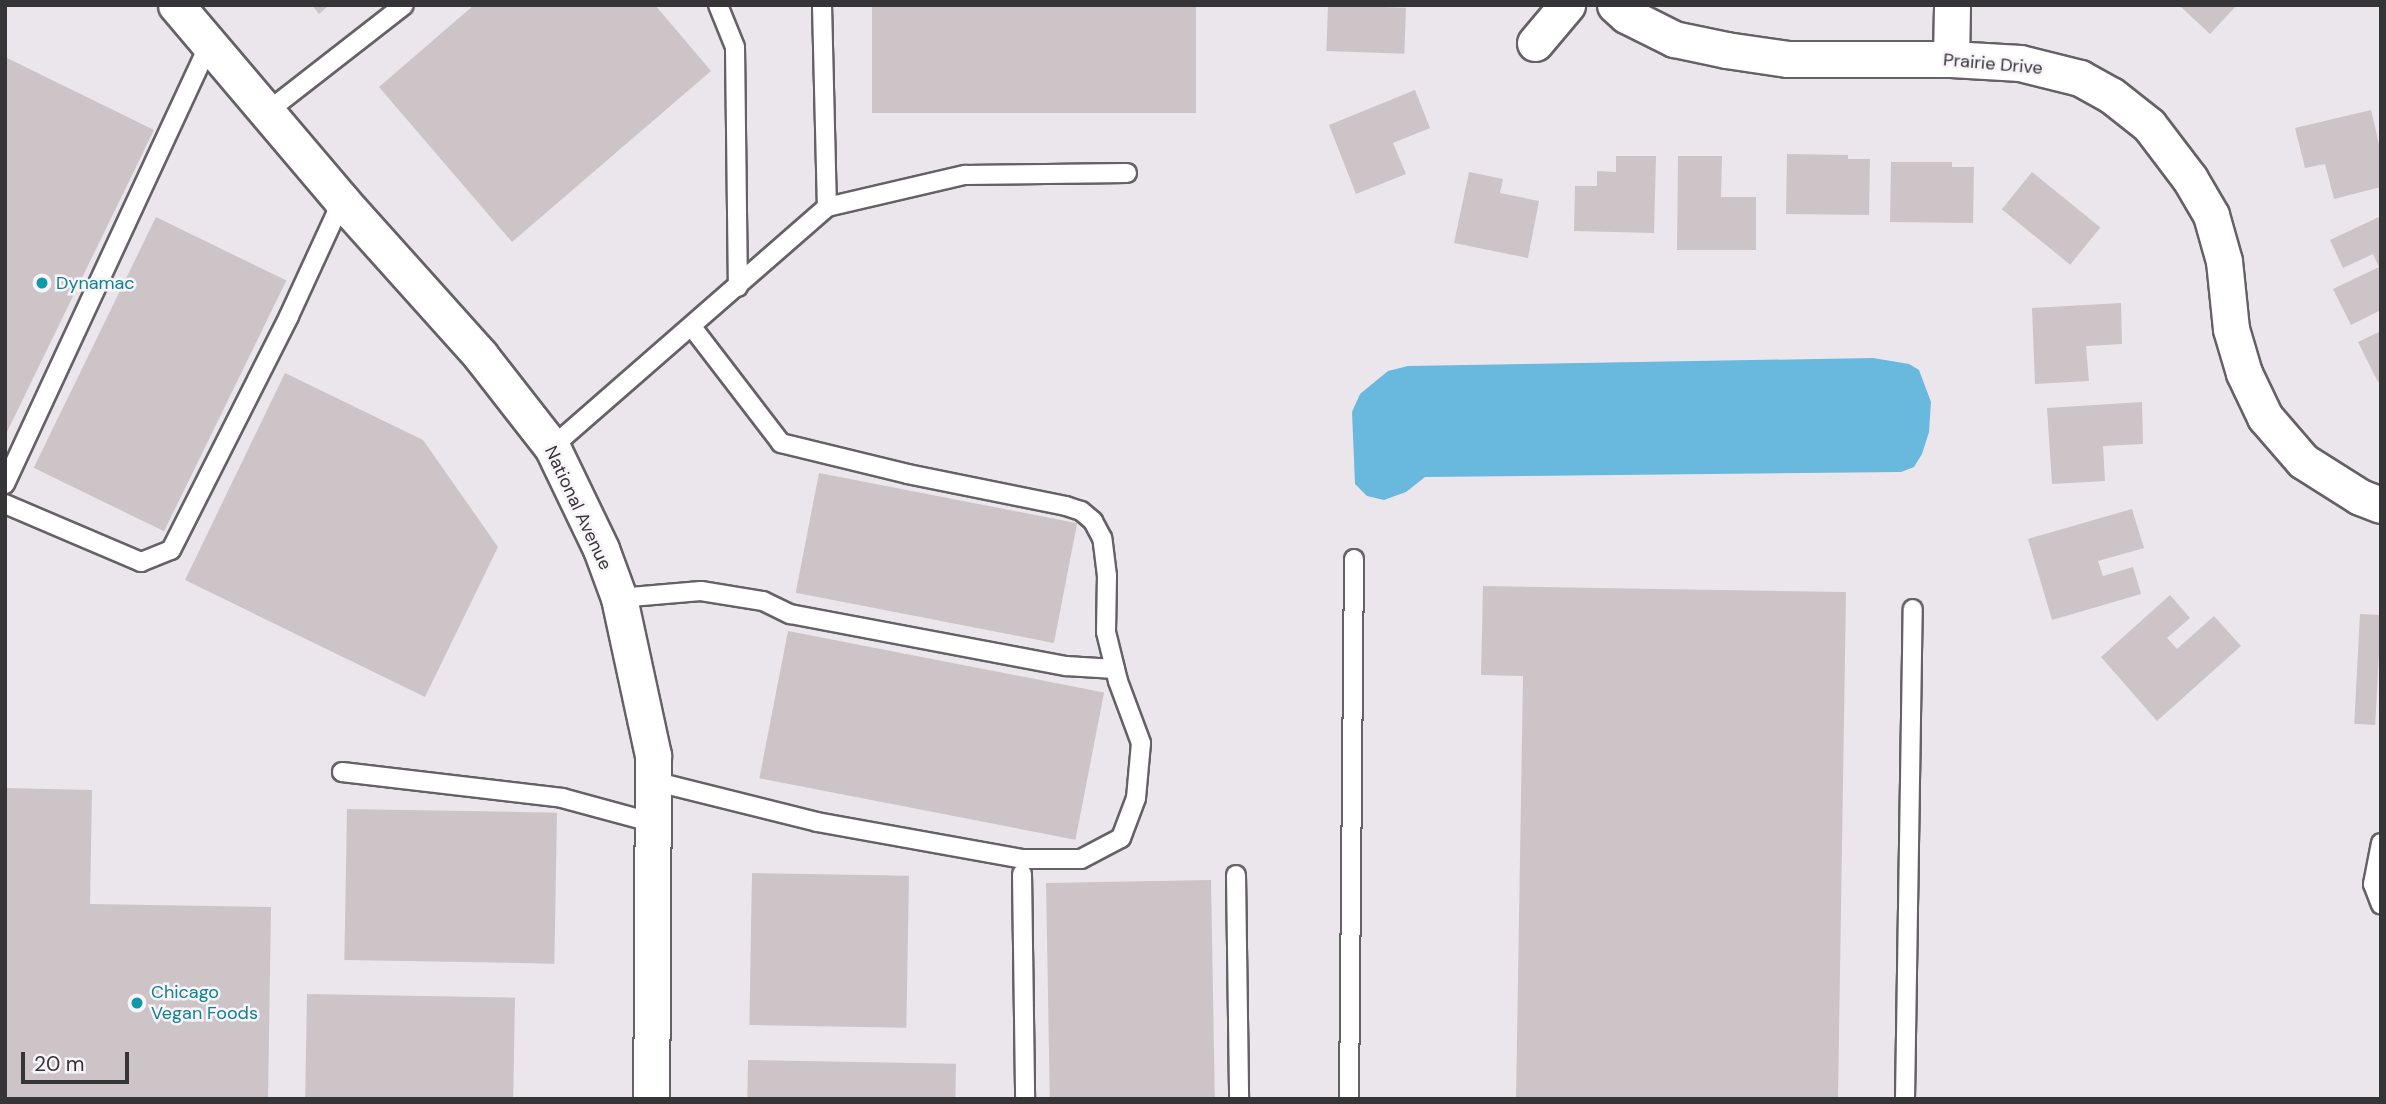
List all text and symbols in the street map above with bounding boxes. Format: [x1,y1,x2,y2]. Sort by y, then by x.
street label: Prairie Drive [1942,49,2044,79]
place label: Dynamac [56,272,135,294]
marker: Dynamac [34,275,50,291]
street label: National Avenue [540,443,616,573]
place label: Chicago Vegan Foods [151,982,258,1024]
marker: Chicago Vegan Foods [129,995,145,1011]
scale bar [24,1038,133,1082]
text: 20 m [34,1050,85,1078]

